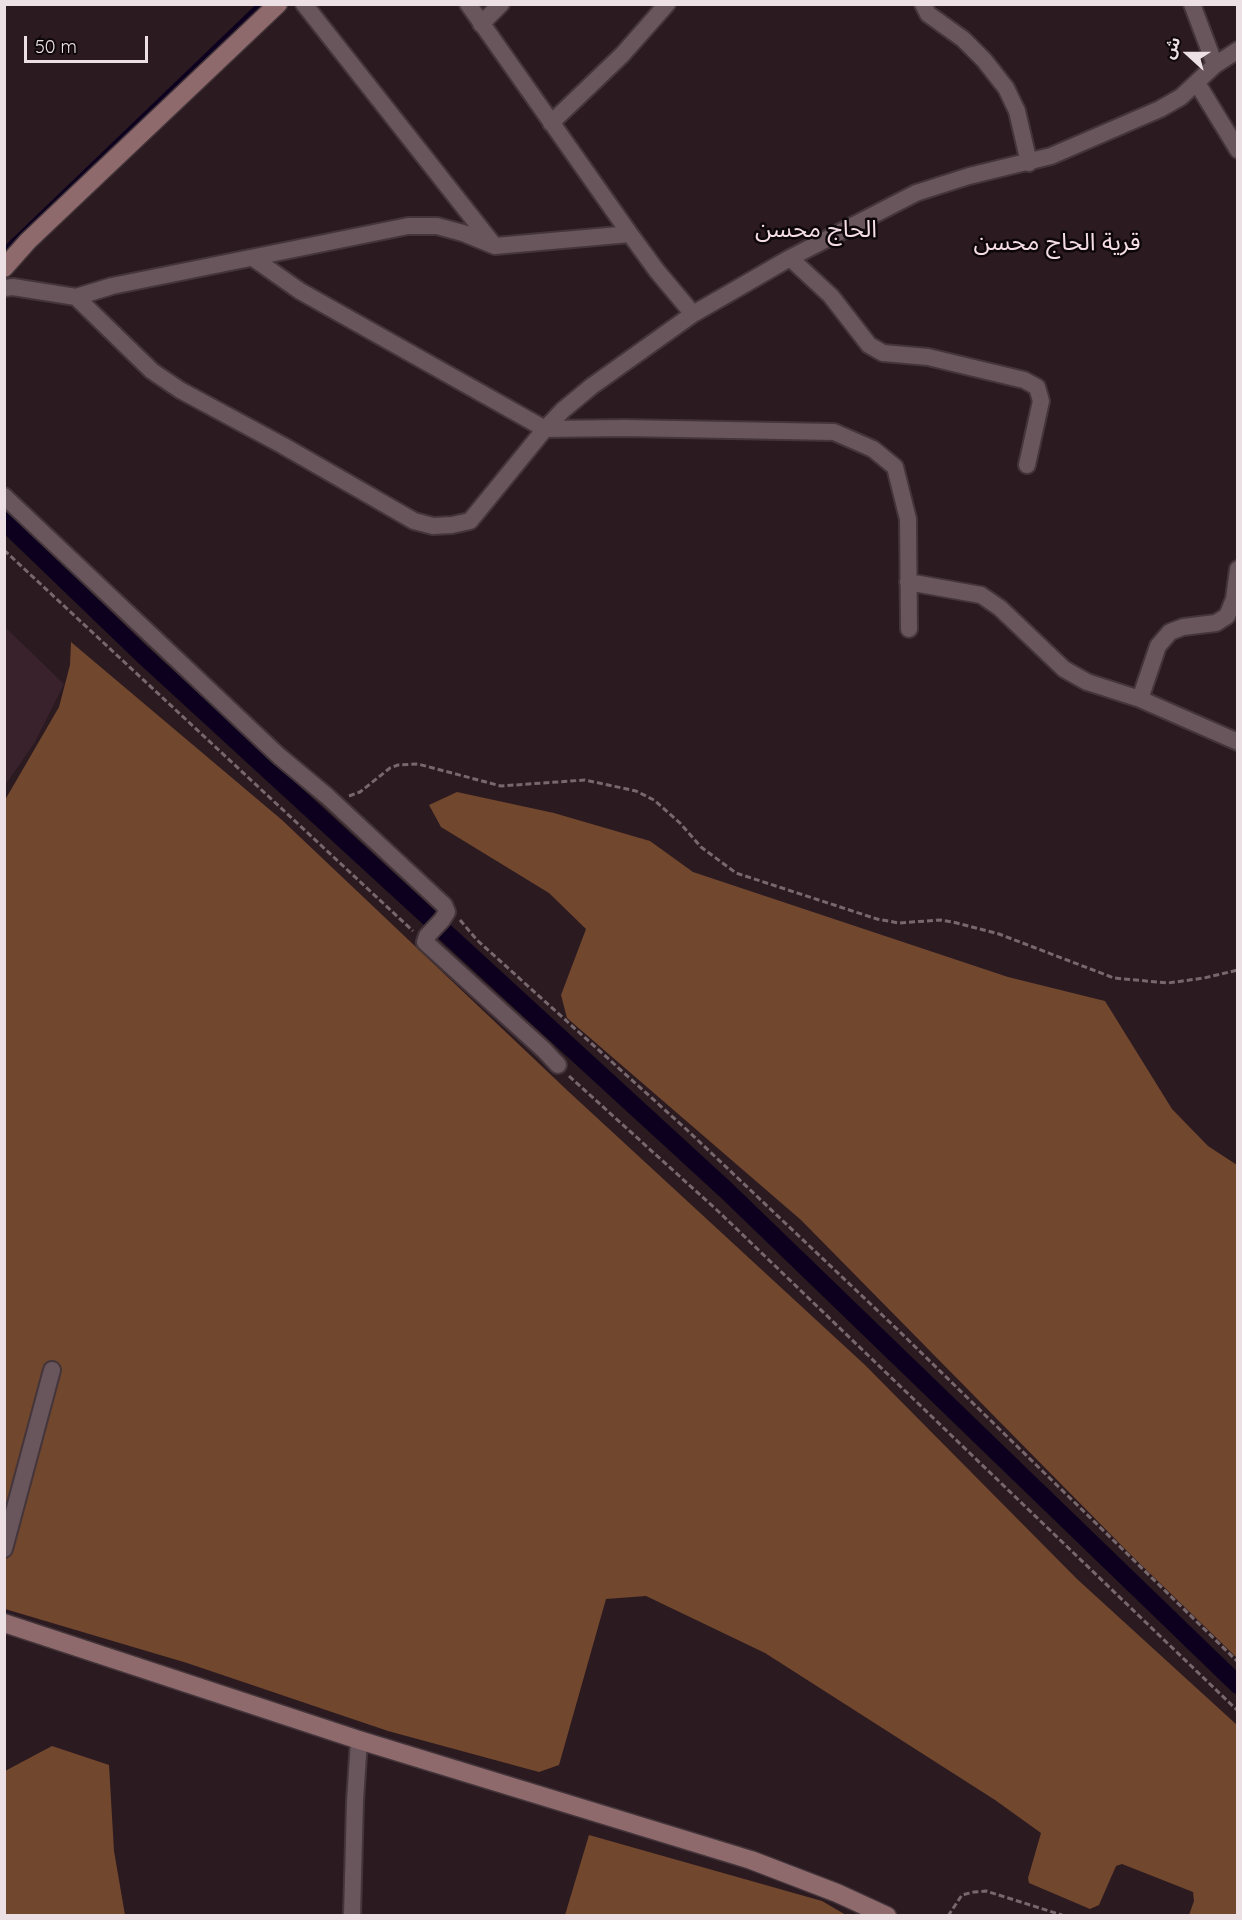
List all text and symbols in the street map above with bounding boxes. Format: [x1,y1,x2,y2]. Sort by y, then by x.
scale bar [27,24,152,62]
north arrow [1158,24,1218,84]
text: ش [1158,34,1184,61]
text: 50 m [35,35,77,58]
district label: الحاج محسن [755,216,877,244]
district label: قرية الحاج محسن [974,229,1140,257]

